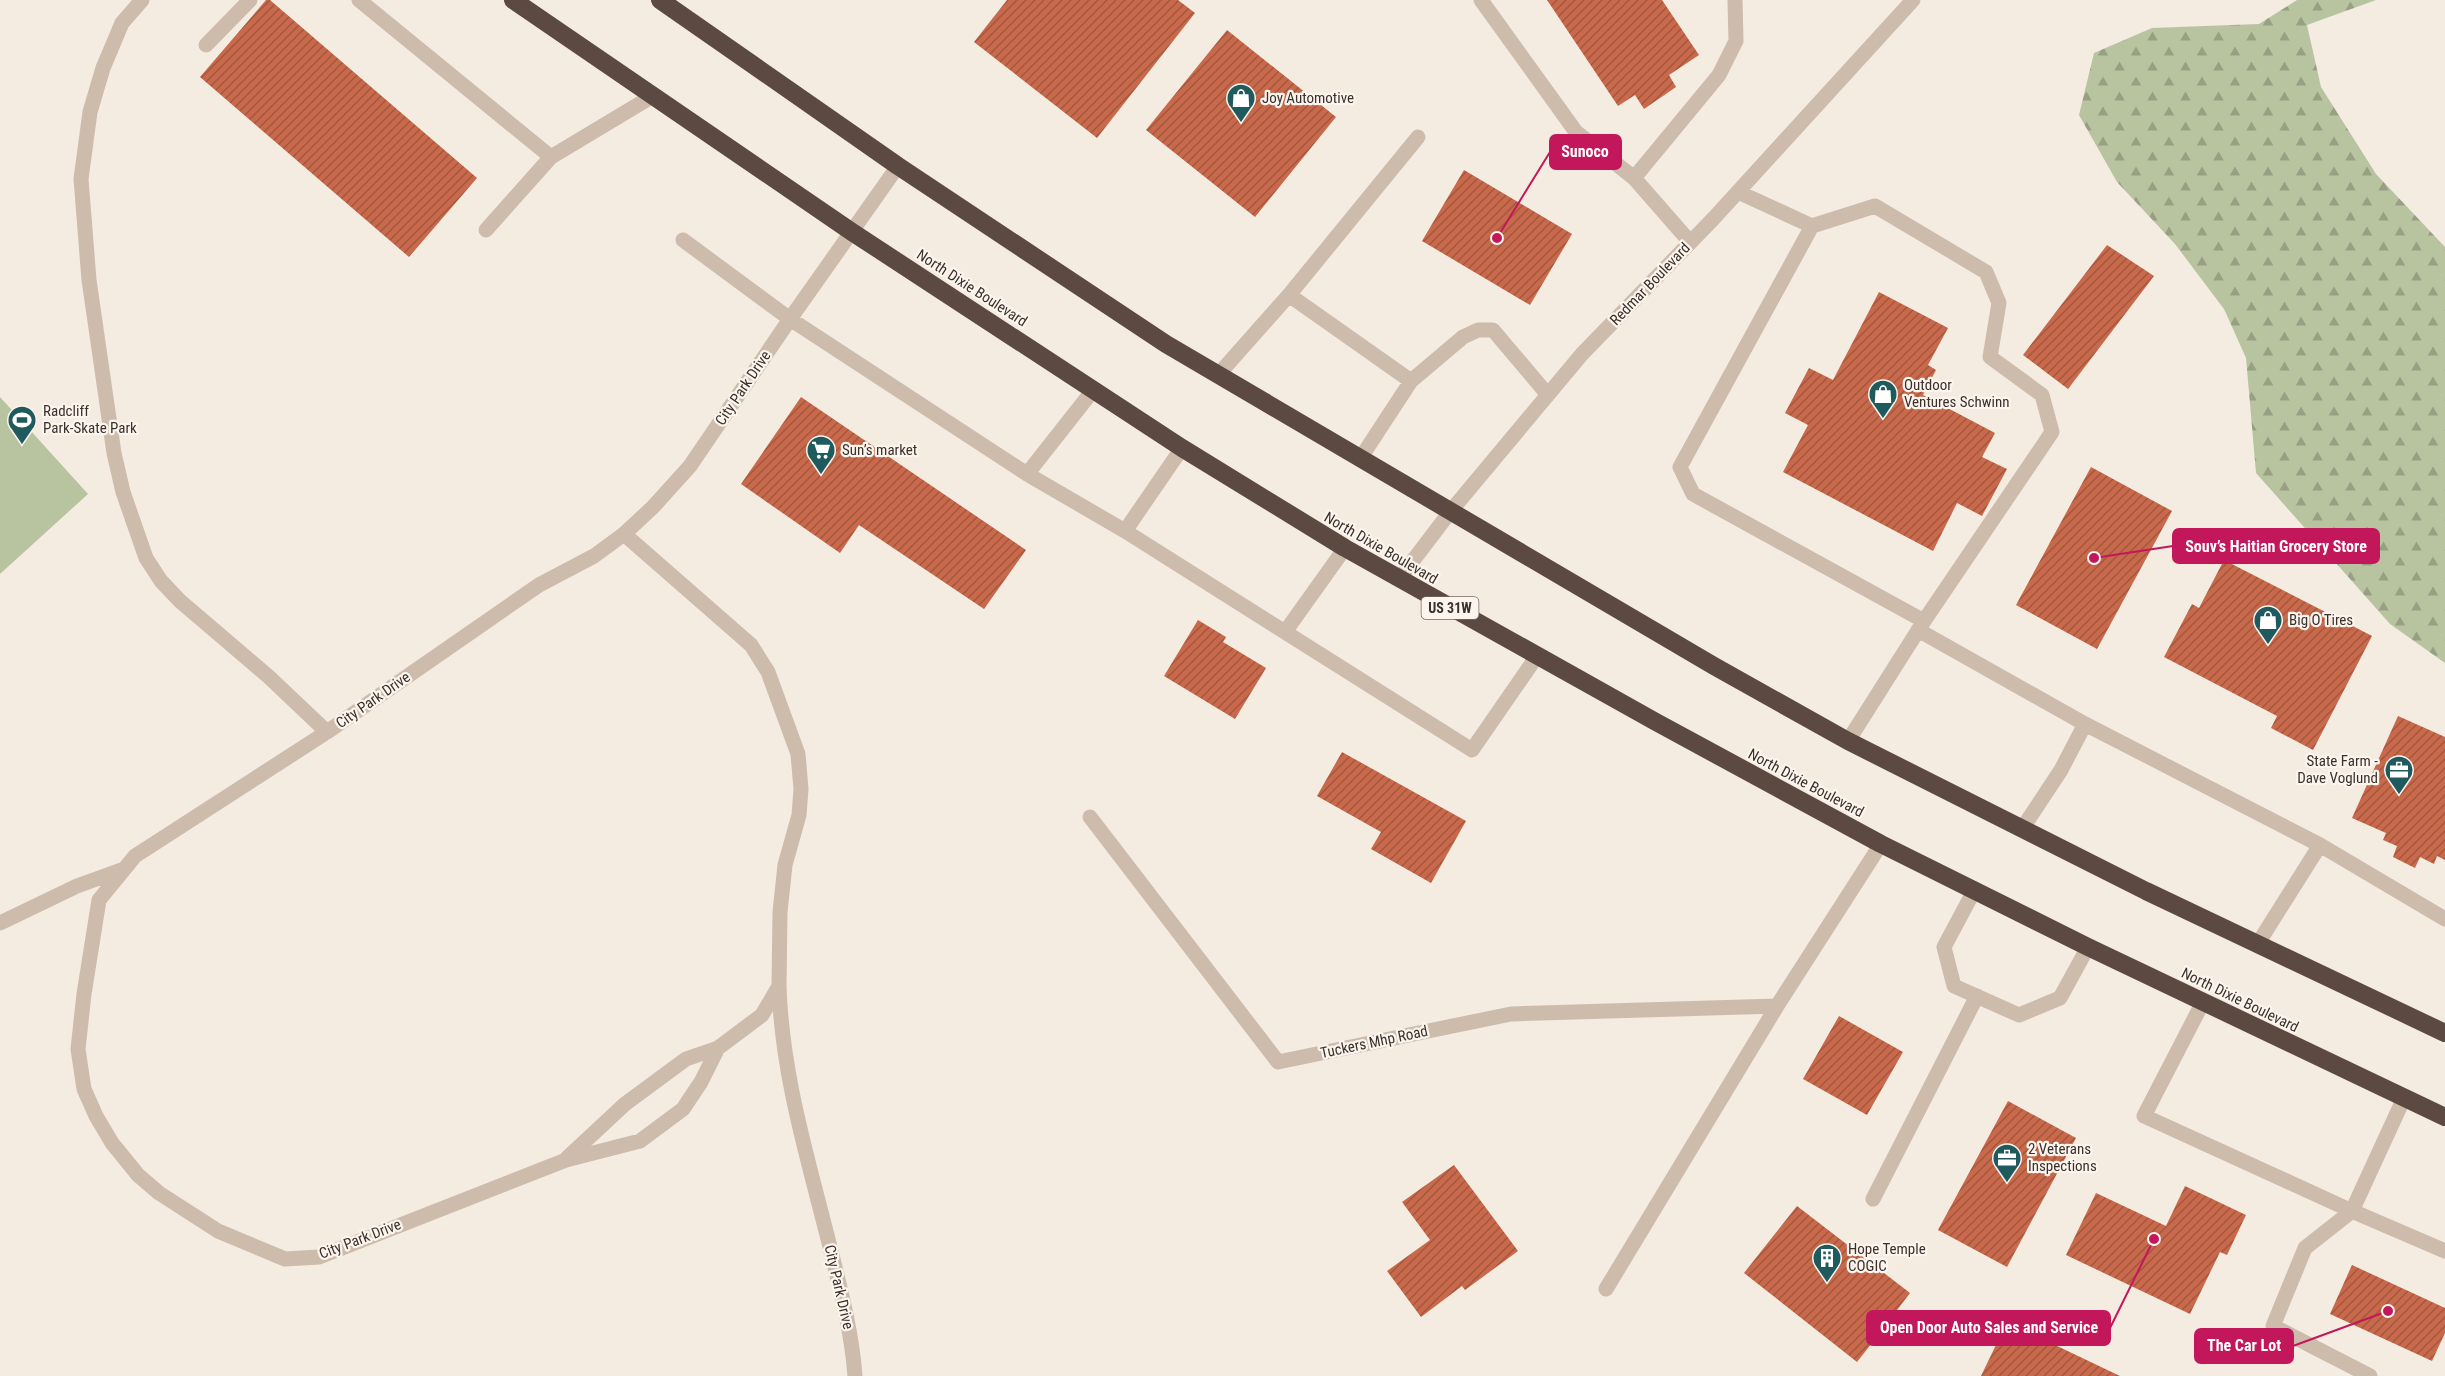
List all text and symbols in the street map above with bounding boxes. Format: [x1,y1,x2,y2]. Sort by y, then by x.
shop icon: Joy Automotive [1225,82,1257,124]
place label: Joy Automotive [1262,89,1354,107]
callout: Sunoco [1550,135,1621,169]
text: Sunoco [1561,142,1609,161]
street label: Redmar Boulevard [1606,239,1694,329]
street label: North Dixie Boulevard [913,246,1031,330]
street label: City Park Drive [711,347,775,429]
place label: Outdoor Ventures Schwinn [1904,376,2010,411]
shop icon: Outdoor Ventures Schwinn [1867,378,1899,420]
place label: Radcliff Park-Skate Park [43,402,137,437]
sports icon: Radcliff Park-Skate Park [6,404,38,446]
supermarket icon: Sun’s market [805,434,837,476]
place label: Sun’s market [842,441,917,459]
street label: North Dixie Boulevard [1321,508,1441,588]
callout: Souv’s Haitian Grocery Store [2173,529,2379,563]
text: Souv’s Haitian Grocery Store [2185,537,2367,556]
road number: US 31W [1422,597,1478,619]
shop icon: Big O Tires [2252,604,2284,646]
place label: Big O Tires [2289,611,2353,629]
street label: City Park Drive [333,668,413,732]
street label: North Dixie Boulevard [1745,745,1867,821]
place label: State Farm - Dave Voglund [2297,752,2378,787]
office icon: State Farm - Dave Voglund [2383,754,2415,796]
street label: North Dixie Boulevard [2178,964,2302,1036]
street label: Tuckers Mhp Road [1319,1022,1429,1062]
place label: 2 Veterans Inspections [2028,1140,2097,1175]
office icon: 2 Veterans Inspections [1991,1142,2023,1184]
street label: City Park Drive [317,1215,403,1263]
place label: Hope Temple COGIC [1848,1240,1926,1275]
building icon: Hope Temple COGIC [1811,1242,1843,1284]
street label: City Park Drive [821,1243,857,1331]
callout: Open Door Auto Sales and Service [1867,1311,2110,1345]
text: Open Door Auto Sales and Service [1880,1318,2098,1337]
callout: The Car Lot [2195,1329,2293,1363]
text: The Car Lot [2207,1336,2281,1355]

